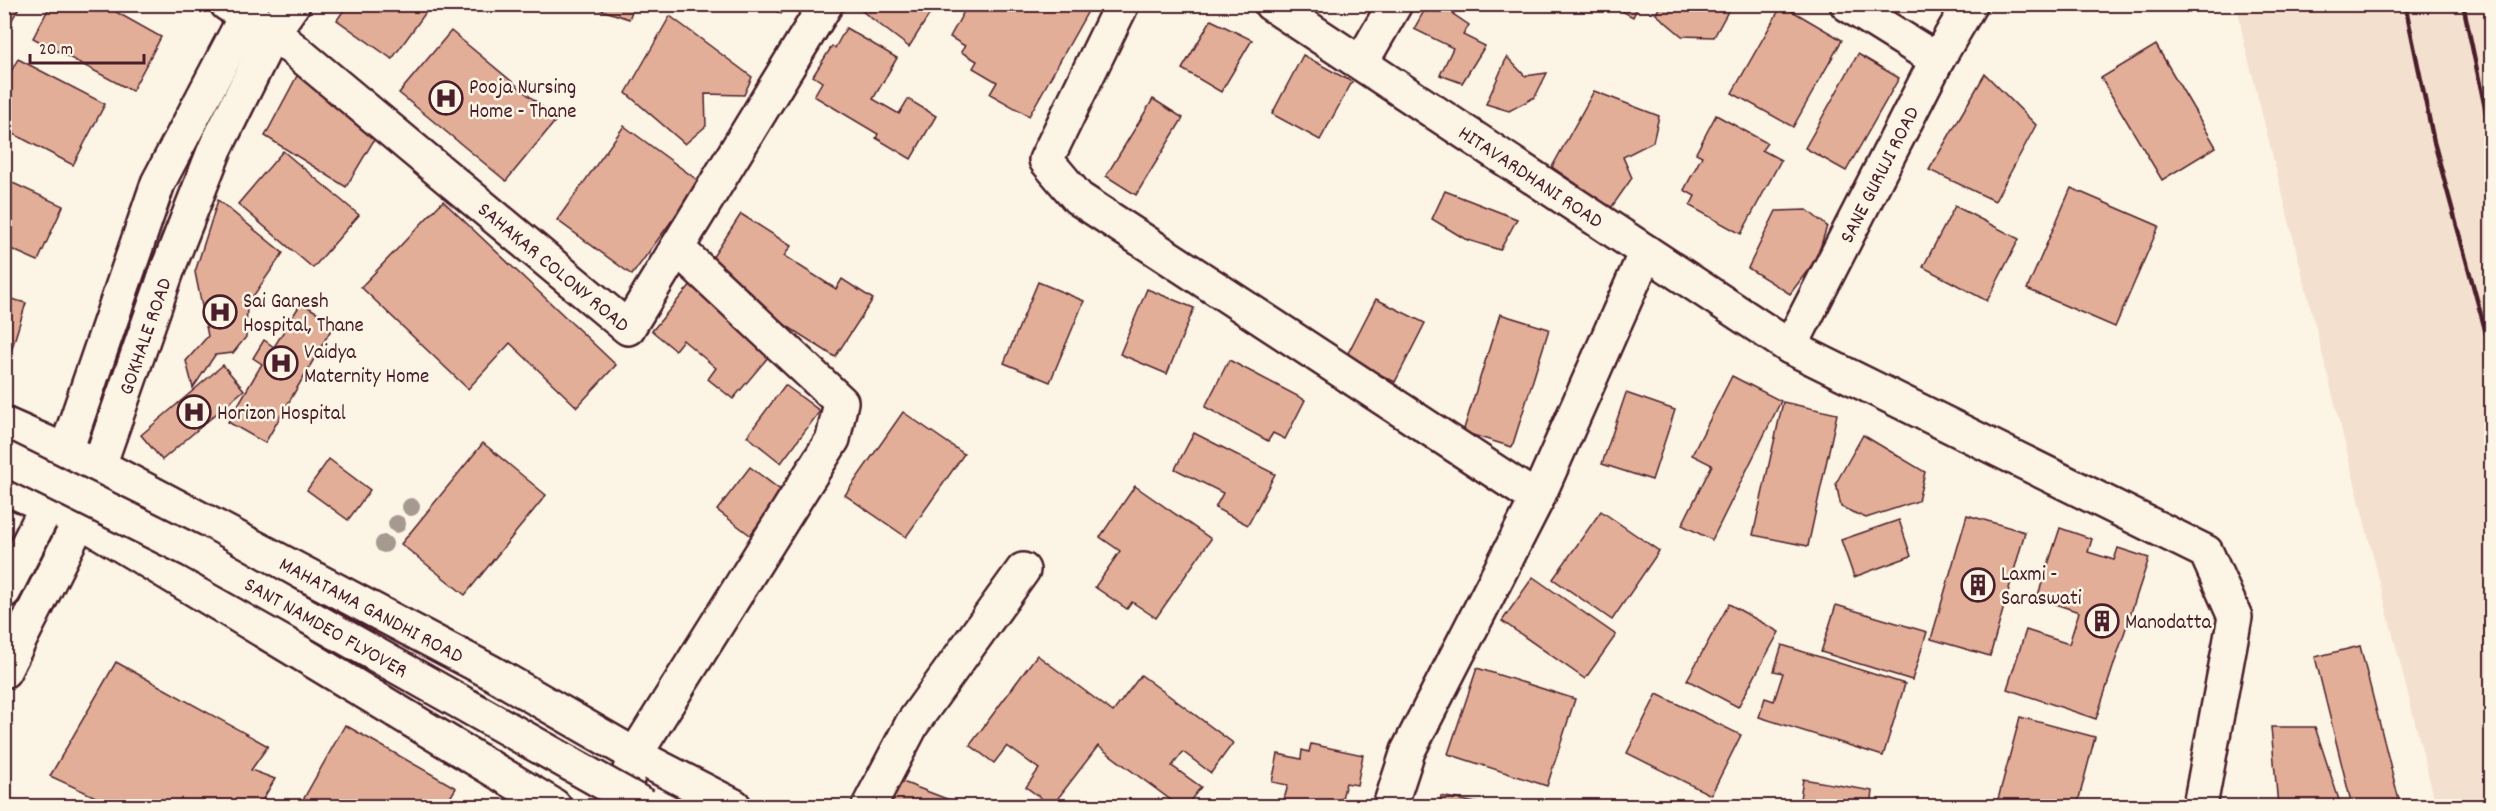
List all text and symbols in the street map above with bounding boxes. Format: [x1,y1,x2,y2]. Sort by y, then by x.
scale bar [30,27,144,65]
text: 20 m [39,38,73,63]
place label: Pooja Nursing Home - Thane [469,74,576,128]
hospital icon: Pooja Nursing Home - Thane [428,80,464,116]
street label: SANE GURUJI ROAD [1834,102,1929,249]
street label: HITAVARDHANI ROAD [1451,120,1608,238]
street label: SAHAKAR COLONY ROAD [470,197,635,341]
street label: GOKHALE ROAD [113,274,181,400]
place label: Sai Ganesh Hospital, Thane [243,288,364,342]
hospital icon: Sai Ganesh Hospital, Thane [202,294,238,330]
place label: Vaidya Maternity Home [304,339,429,393]
hospital icon: Vaidya Maternity Home [263,345,299,381]
hospital icon: Horizon Hospital [176,394,212,430]
place label: Horizon Hospital [217,400,346,430]
street label: MAHATAMA GANDHI ROAD [273,551,468,673]
place label: Laxmi - Saraswati [2001,561,2082,615]
building icon: Laxmi - Saraswati [1960,567,1996,603]
street label: SANT NAMDEO FLYOVER [238,571,412,687]
building icon: Manodatta [2084,603,2120,639]
place label: Manodatta [2125,609,2212,639]

